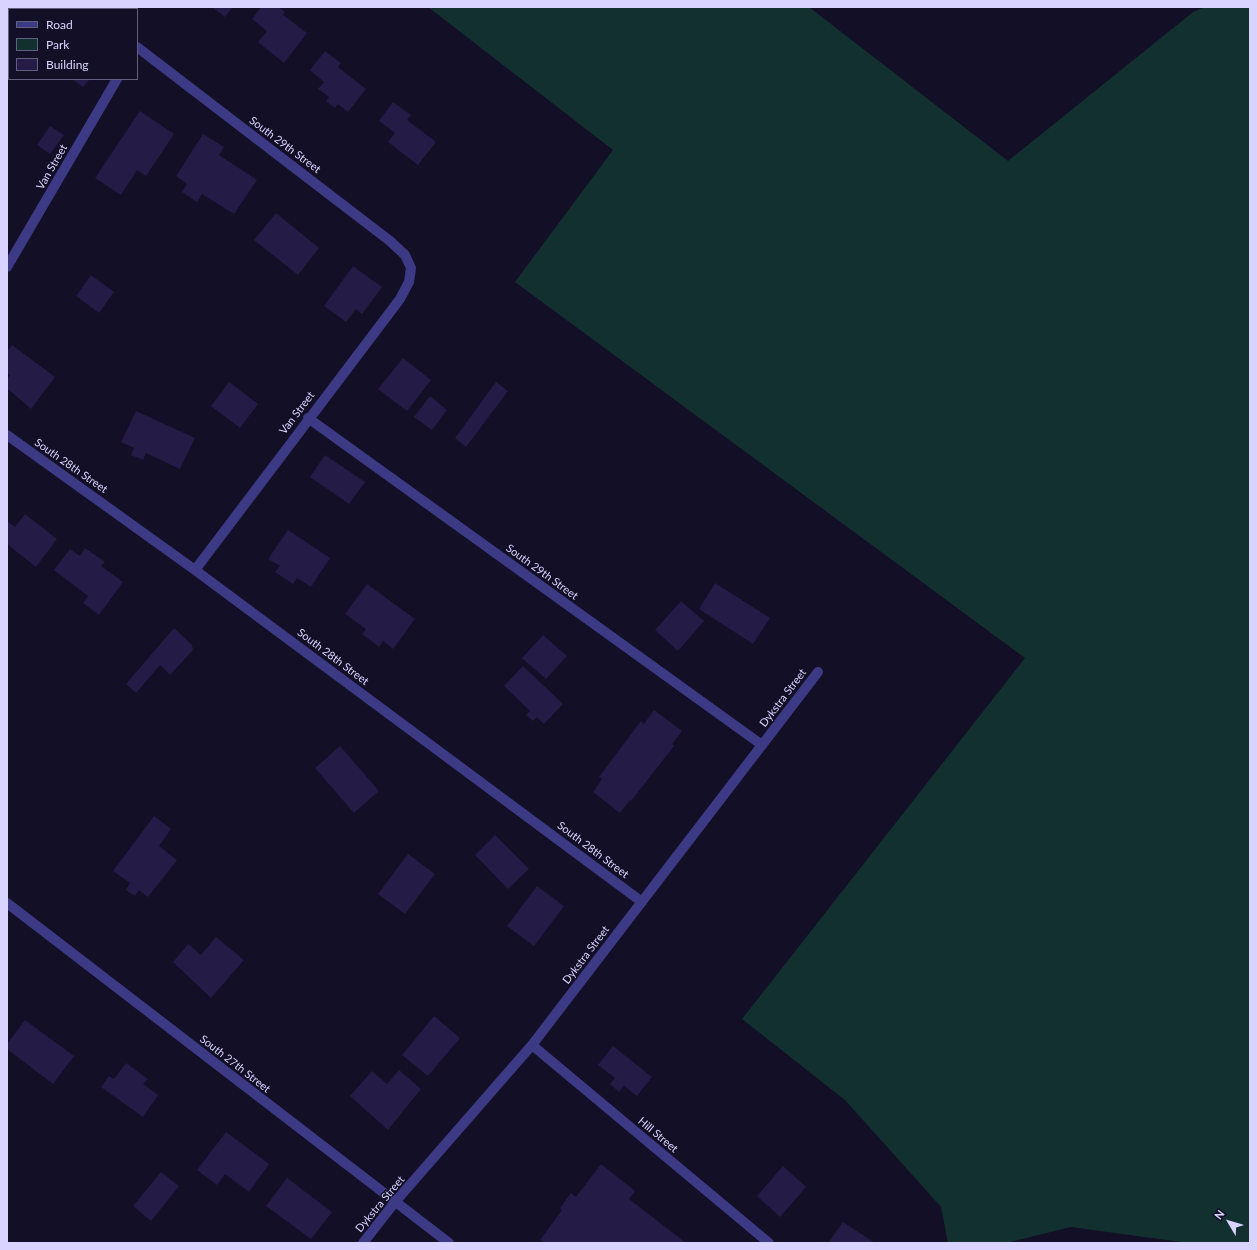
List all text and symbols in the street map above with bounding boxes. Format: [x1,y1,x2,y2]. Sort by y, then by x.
legend [8,8,138,80]
text: Road [46,17,73,32]
text: Park [46,37,69,52]
text: Building [46,57,89,72]
street label: South 29th Street [247,114,323,176]
street label: Van Street [34,142,70,192]
street label: Van Street [277,389,317,437]
street label: South 28th Street [32,436,110,496]
street label: South 29th Street [503,541,581,603]
street label: South 28th Street [295,626,371,688]
street label: Dykstra Street [757,666,809,730]
street label: South 28th Street [555,819,631,881]
street label: Dykstra Street [560,923,612,987]
street label: South 27th Street [197,1032,273,1096]
street label: Hill Street [635,1115,681,1155]
street label: Dykstra Street [353,1173,407,1235]
north arrow [1209,1202,1249,1242]
text: N [1211,1207,1227,1222]

